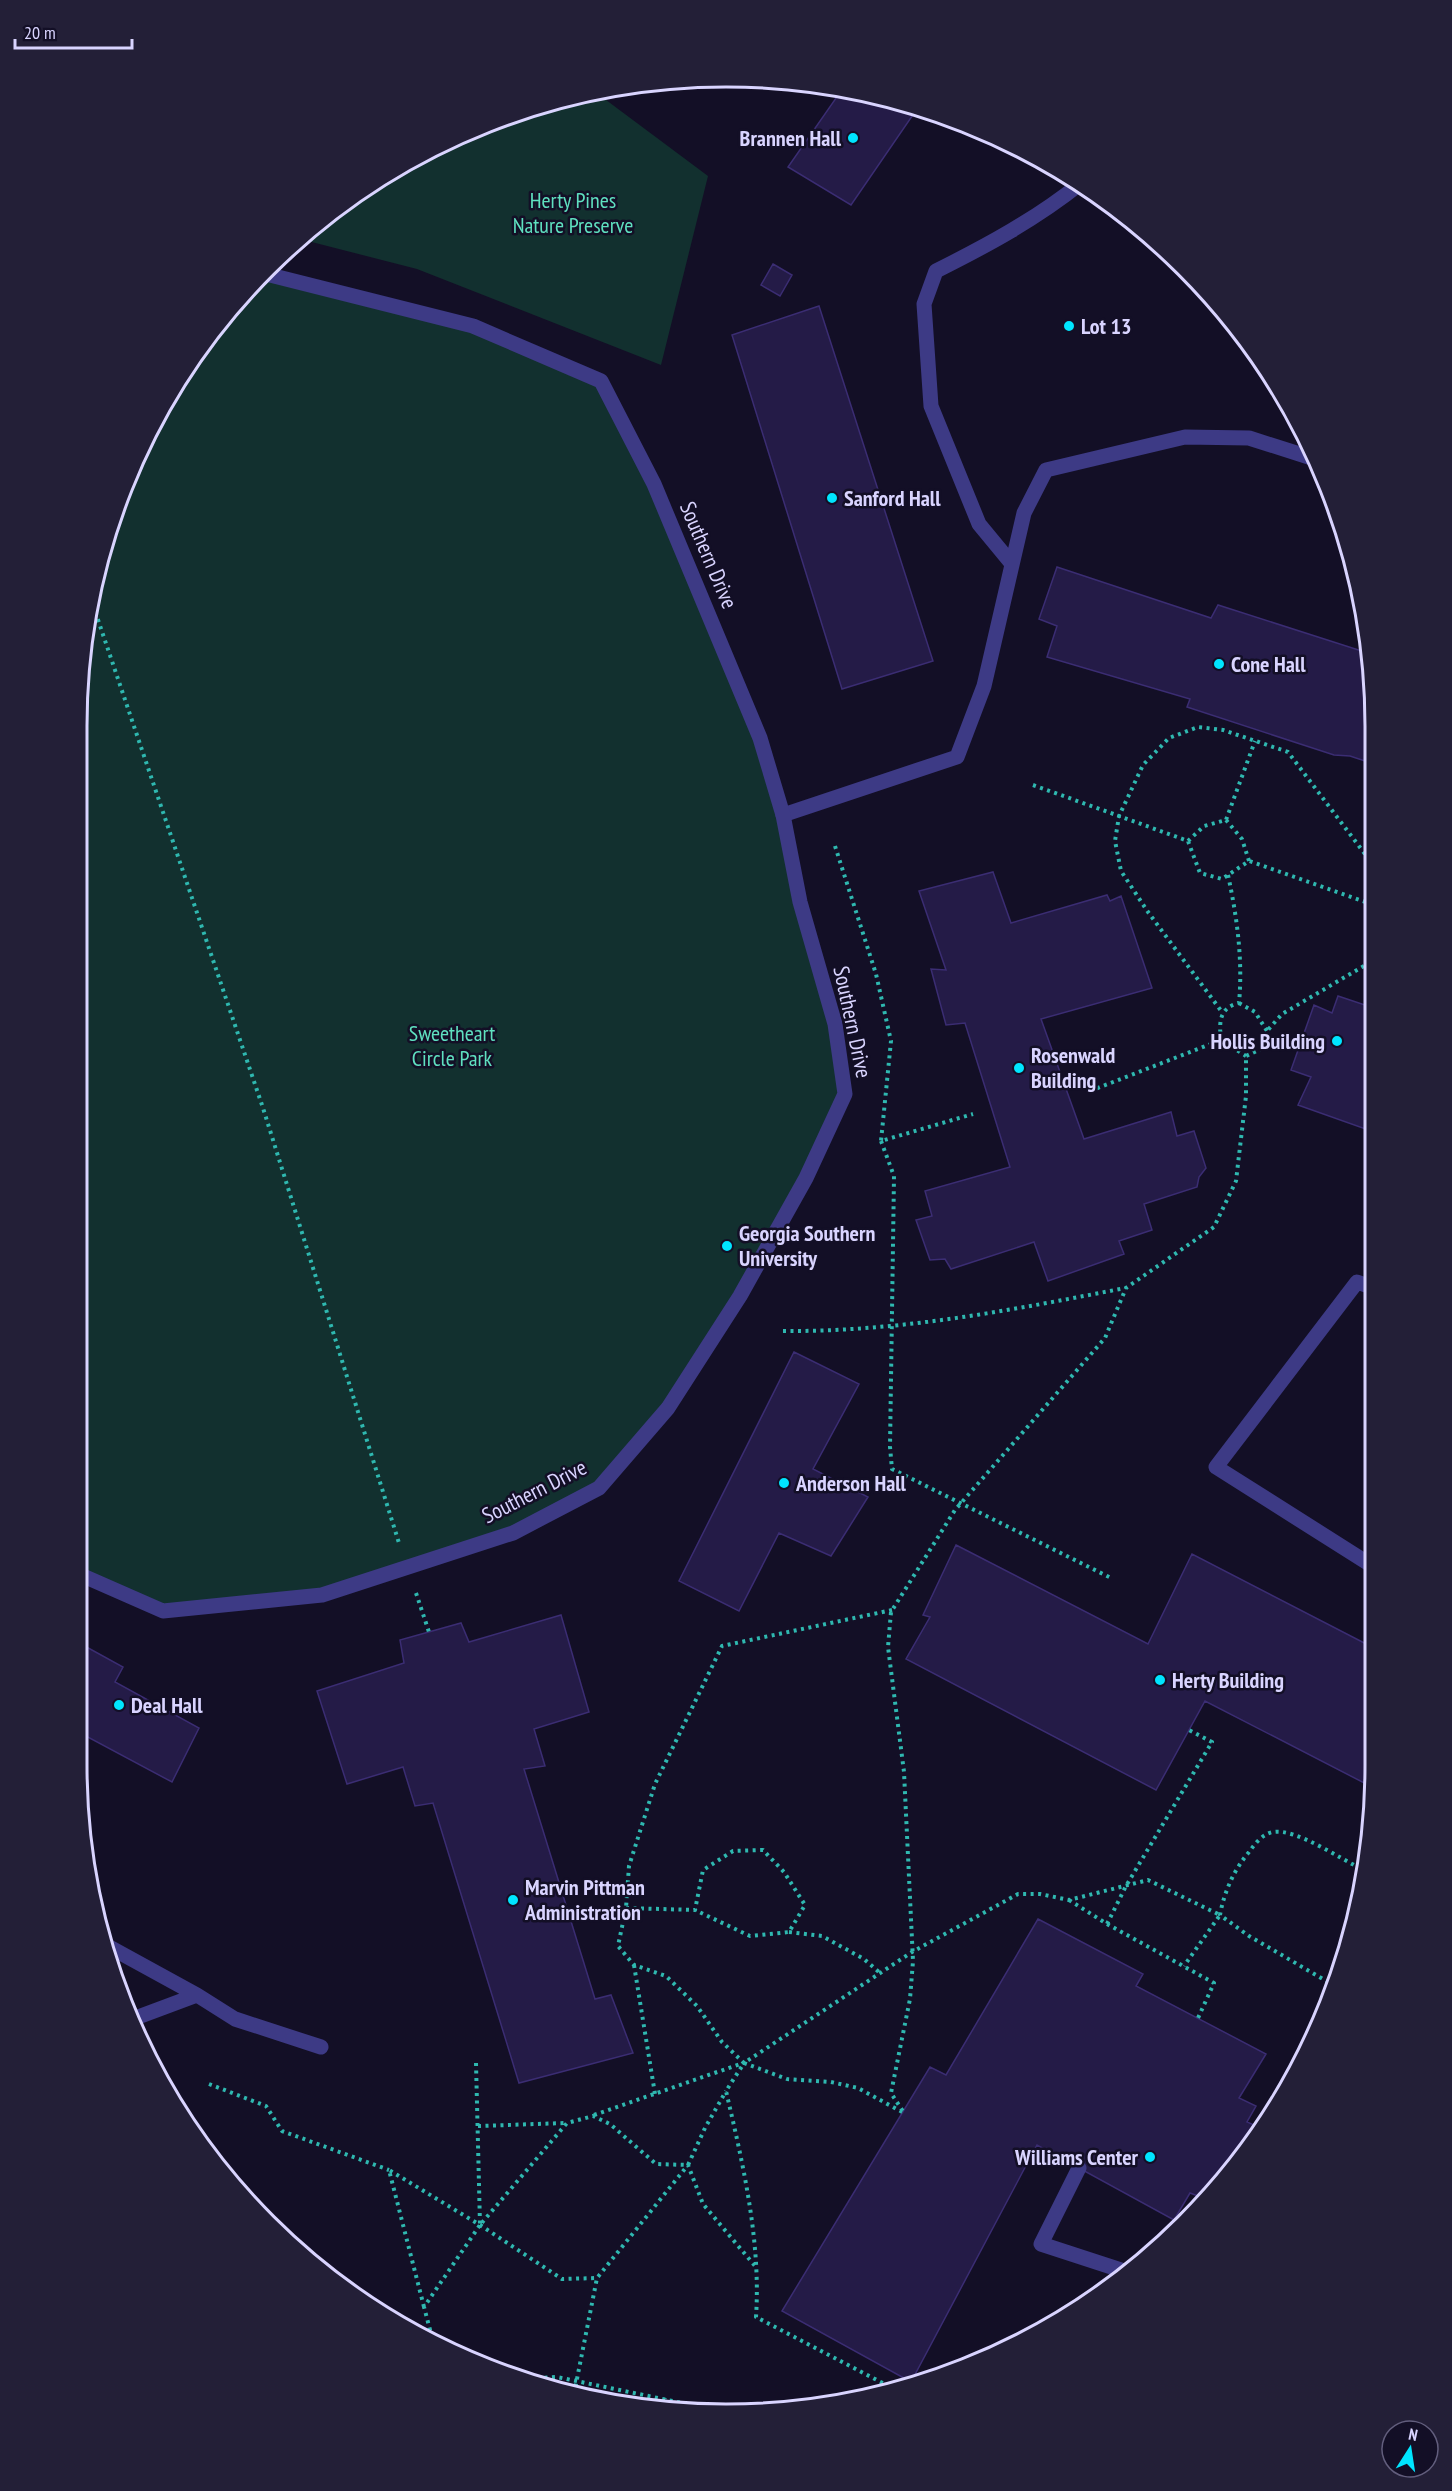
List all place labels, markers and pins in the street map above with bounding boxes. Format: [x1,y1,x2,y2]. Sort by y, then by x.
place label: Brannen Hall [740,124,842,152]
marker: Brannen Hall [846,131,860,145]
place label: Lot 13 [1081,312,1132,340]
marker: Lot 13 [1062,319,1076,333]
place label: Sanford Hall [844,484,941,512]
marker: Sanford Hall [825,491,839,505]
place label: Cone Hall [1231,650,1306,678]
marker: Cone Hall [1212,657,1226,671]
place label: Hollis Building [1210,1027,1325,1055]
marker: Hollis Building [1330,1034,1344,1048]
place label: Rosenwald Building [1031,1041,1116,1094]
marker: Rosenwald Building [1012,1061,1026,1075]
place label: Georgia Southern University [739,1219,875,1272]
marker: Georgia Southern University [720,1239,734,1253]
place label: Anderson Hall [795,1469,907,1497]
marker: Anderson Hall [777,1476,791,1490]
place label: Herty Building [1172,1666,1284,1694]
marker: Herty Building [1153,1673,1167,1687]
place label: Deal Hall [131,1691,203,1719]
marker: Deal Hall [112,1698,126,1712]
place label: Marvin Pittman Administration [524,1873,645,1926]
marker: Marvin Pittman Administration [506,1893,520,1907]
place label: Williams Center [1014,2143,1139,2171]
marker: Williams Center [1143,2150,1157,2164]

